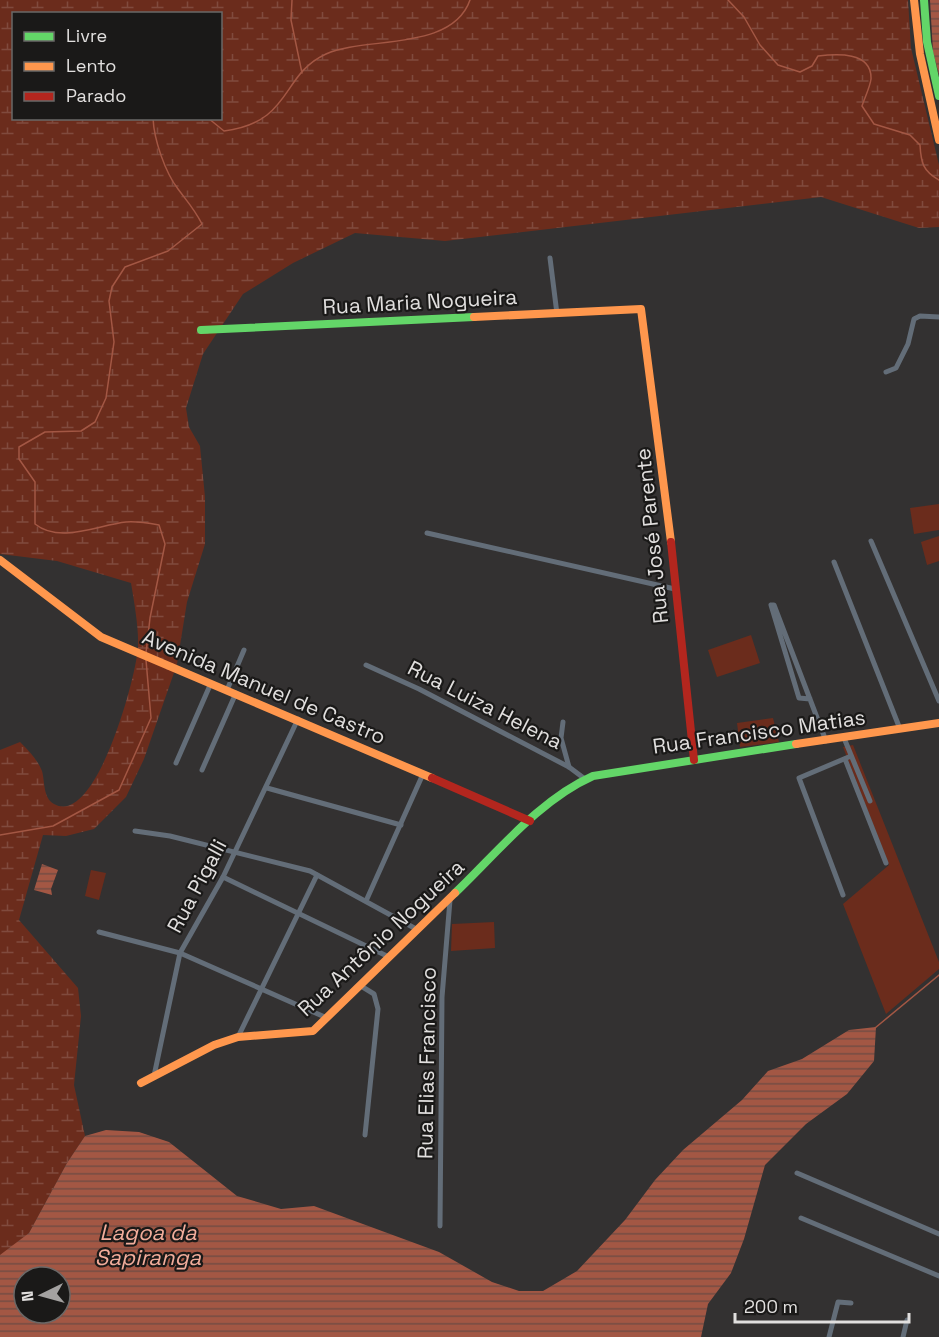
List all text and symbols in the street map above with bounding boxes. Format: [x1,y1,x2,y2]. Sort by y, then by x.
legend [12,12,222,120]
text: Livre [66,24,107,47]
text: Lento [66,54,116,77]
text: Parado [66,84,126,107]
street label: Rua Maria Nogueira [322,283,518,320]
street label: Rua José Parente [629,447,674,625]
street label: Avenida Manuel de Castro [138,623,390,750]
street label: Rua Luiza Helena [403,654,567,755]
street label: Rua Francisco Matias [651,703,867,760]
street label: Rua Pigalli [161,834,233,937]
street label: Rua Antônio Nogueira [292,853,470,1022]
street label: Rua Elias Francisco [411,967,442,1159]
water label: Lagoa da Sapiranga [95,1218,202,1271]
north arrow [12,1265,72,1325]
scale bar [735,1286,909,1324]
text: N [17,1290,38,1303]
text: 200 m [744,1295,798,1318]

